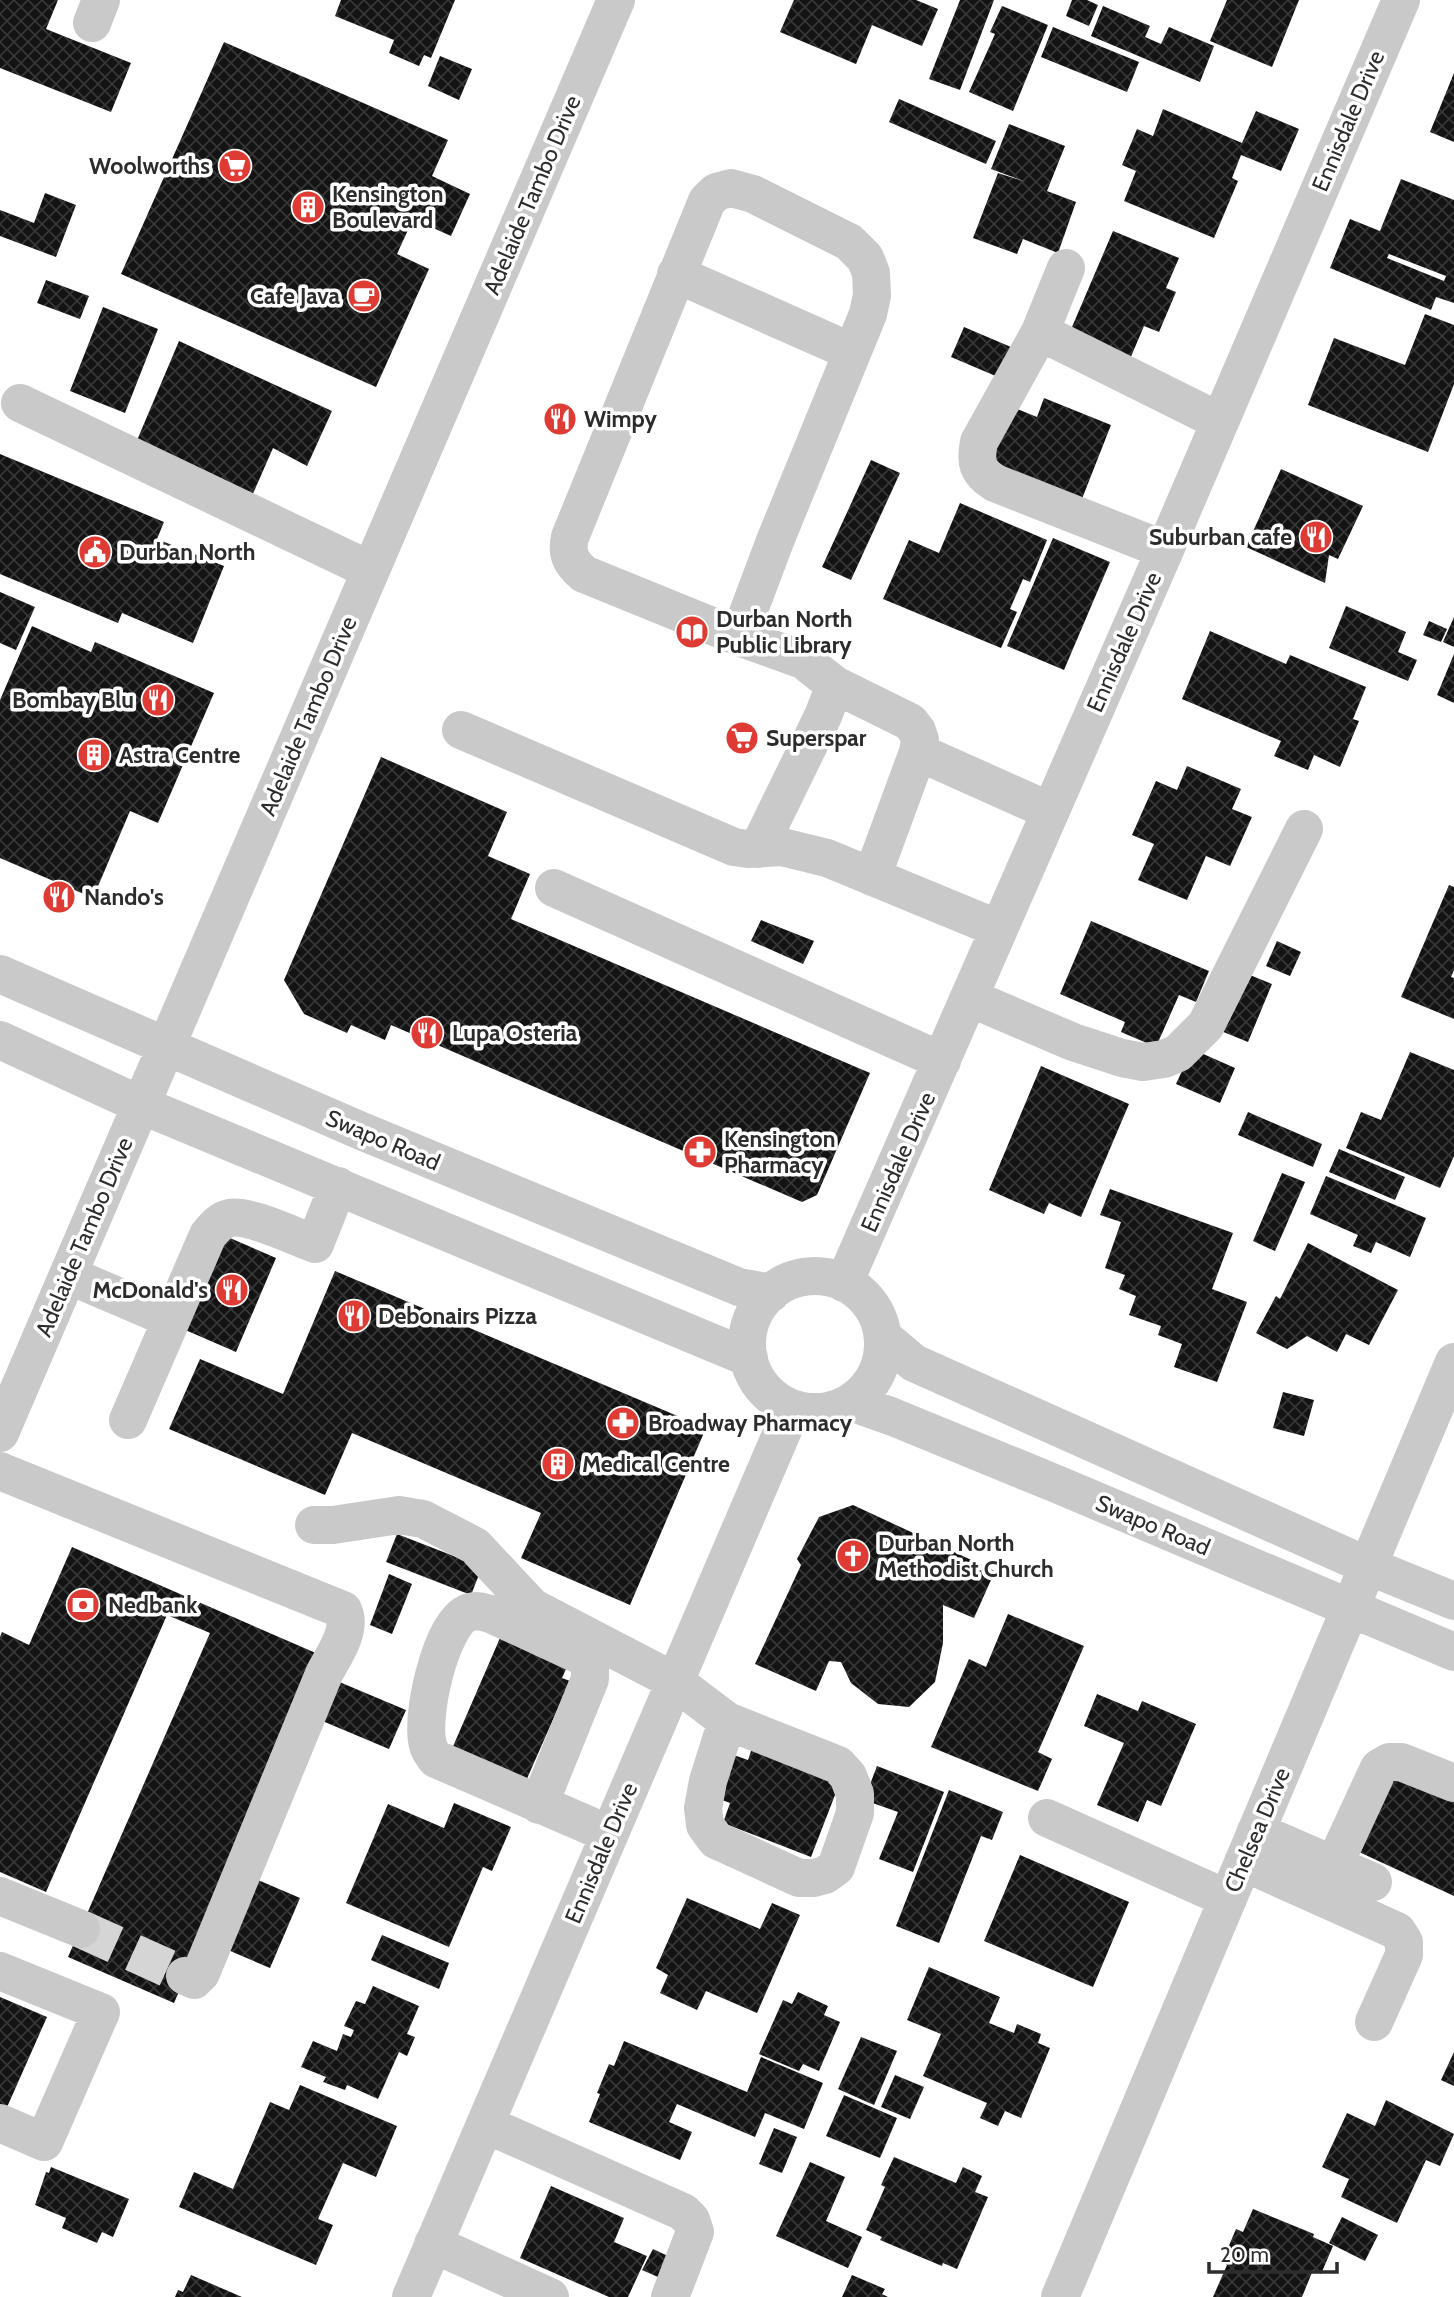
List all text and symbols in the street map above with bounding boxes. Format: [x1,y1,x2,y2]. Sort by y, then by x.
street label: Ennisdale Drive [1306,46,1390,196]
street label: Adelaide Tambo Drive [477,91,587,299]
supermarket icon: Woolworths [216,147,254,185]
place label: Woolworths [89,152,210,180]
place label: Kensington Boulevard [332,180,443,234]
building icon: Kensington Boulevard [289,188,327,226]
cafe icon: Cafe Java [345,277,383,315]
place label: Cafe Java [250,282,341,310]
restaurant icon: Wimpy [541,400,579,438]
place label: Wimpy [584,405,657,433]
restaurant icon: Suburban cafe [1297,518,1335,556]
place label: Suburban cafe [1149,523,1292,551]
public building icon: Durban North [76,533,114,571]
place label: Durban North [119,538,255,566]
street label: Ennisdale Drive [1081,567,1167,716]
place label: Durban North Public Library [716,605,852,659]
street label: Adelaide Tambo Drive [253,612,363,820]
library icon: Durban North Public Library [673,613,711,651]
restaurant icon: Bombay Blu [139,681,177,719]
place label: Bombay Blu [12,686,134,714]
supermarket icon: Superspar [723,719,761,757]
place label: Superspar [766,724,867,752]
building icon: Astra Centre [75,736,113,774]
place label: Astra Centre [119,741,241,769]
restaurant icon: Nando's [40,878,78,916]
place label: Nando's [84,883,164,911]
restaurant icon: Lupa Osteria [408,1014,446,1052]
place label: Lupa Osteria [452,1019,578,1047]
street label: Ennisdale Drive [855,1087,941,1236]
street label: Swapo Road [322,1103,444,1177]
place label: Kensington Pharmacy [724,1125,835,1179]
street label: Adelaide Tambo Drive [29,1133,139,1341]
pharmacy icon: Kensington Pharmacy [681,1133,719,1171]
restaurant icon: McDonald's [213,1271,251,1309]
place label: McDonald's [92,1276,208,1304]
restaurant icon: Debonairs Pizza [335,1297,373,1335]
place label: Debonairs Pizza [378,1302,537,1330]
pharmacy icon: Broadway Pharmacy [604,1404,642,1442]
place label: Broadway Pharmacy [648,1409,853,1437]
building icon: Medical Centre [539,1445,577,1483]
place label: Medical Centre [582,1450,730,1478]
street label: Swapo Road [1092,1488,1214,1562]
place label: Durban North Methodist Church [878,1529,1054,1583]
church icon: Durban North Methodist Church [834,1537,872,1575]
bank icon: Nedbank [64,1586,102,1624]
place label: Nedbank [108,1591,198,1619]
street label: Chelsea Drive [1218,1763,1296,1897]
street label: Ennisdale Drive [559,1778,643,1928]
scale bar [1209,2230,1337,2274]
text: 20 m [1220,2242,1269,2267]

